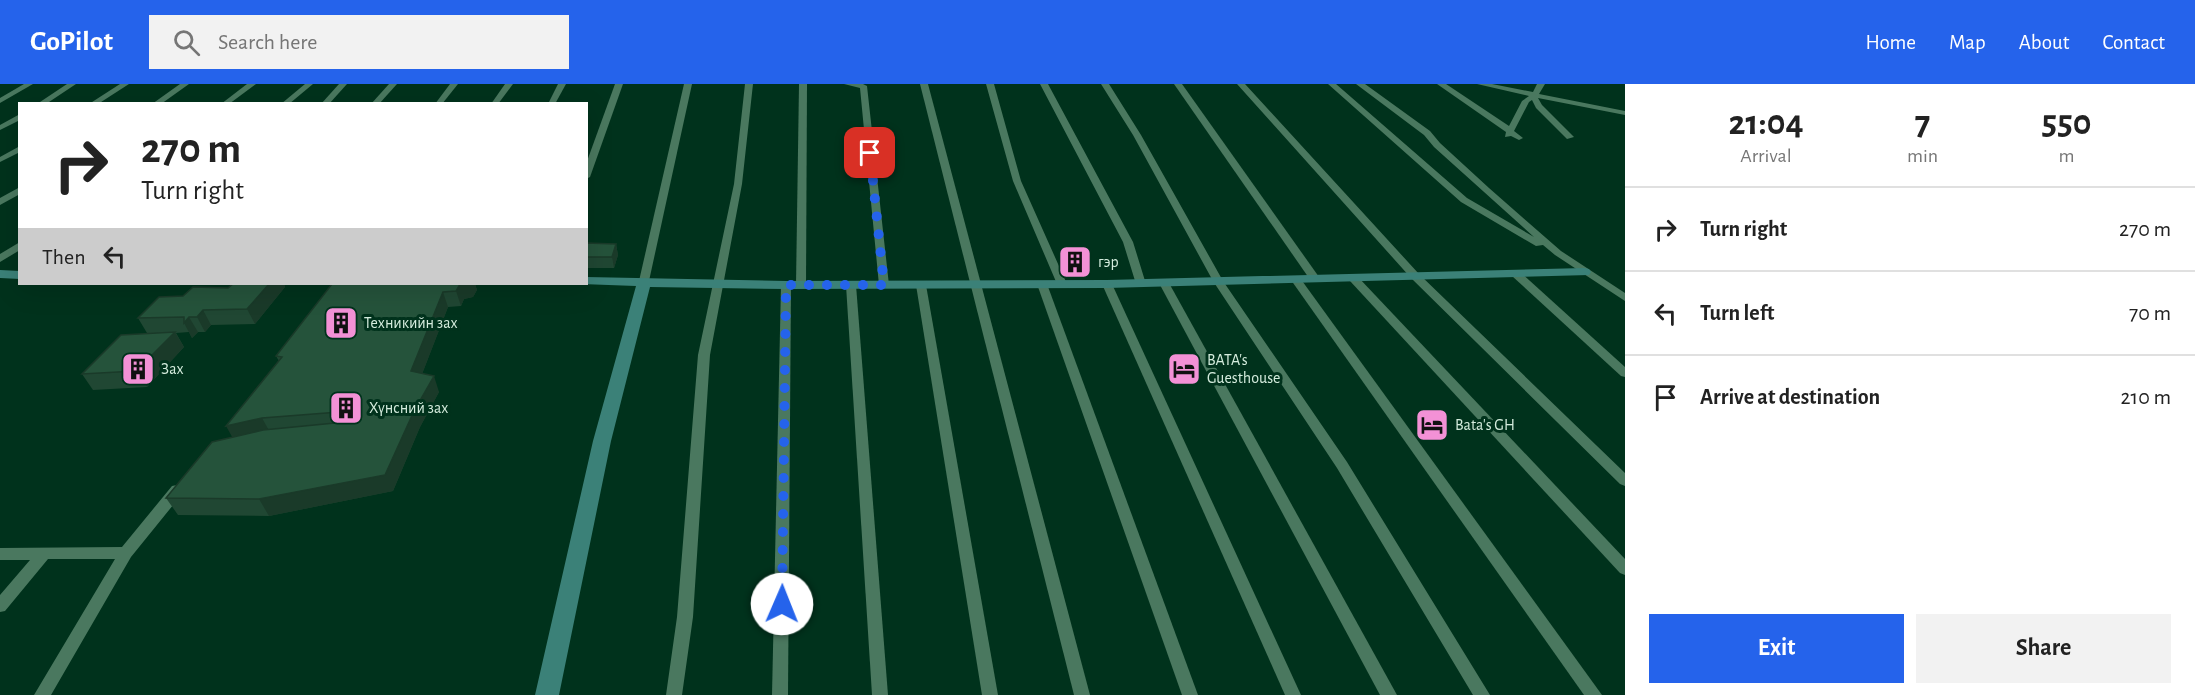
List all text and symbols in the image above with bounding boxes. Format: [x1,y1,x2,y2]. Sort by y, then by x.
search box [149,15,569,69]
icon: search [170,26,203,59]
text: GoPilot [30,28,113,56]
text: Search here [218,31,318,53]
text: Home [1865,32,1916,53]
text: Map [1949,32,1986,53]
text: About [2019,32,2069,53]
text: Contact [2102,32,2165,53]
text: 21:04 [1728,105,1804,141]
text: 7 [1915,105,1930,141]
text: 550 [2042,105,2091,141]
icon: right [42,126,120,204]
pin [844,127,895,178]
text: 270 m [141,128,241,170]
icon: arrive [853,136,886,169]
text: Arrival [1740,146,1792,166]
text: min [1907,146,1938,166]
text: m [2059,146,2075,166]
text: Turn right [141,177,244,204]
icon: right [1649,213,1682,246]
text: Turn right [1700,218,1787,240]
text: 270 m [2119,218,2171,240]
icon: left [98,240,131,273]
building icon: гэр [1057,244,1093,280]
text: Then [42,246,86,268]
place label: гэр [1098,254,1119,270]
icon: left [1649,297,1682,330]
text: Turn left [1700,302,1774,324]
text: 70 m [2129,302,2171,324]
building icon: Техникийн зах [323,305,359,341]
place label: Техникийн зах [364,315,458,331]
building icon: Зах [120,351,156,387]
hotel icon: BATA's Guesthouse [1166,351,1202,387]
place label: BATA's Guesthouse [1207,352,1280,386]
place label: Зах [161,361,184,377]
icon: arrive [1649,381,1682,414]
text: Arrive at destination [1700,386,1880,408]
text: 210 m [2121,386,2171,408]
building icon: Хүнсний зах [328,390,364,426]
place label: Хүнсний зах [369,400,448,416]
hotel icon: Bata's GH [1414,407,1450,443]
place label: Bata's GH [1455,417,1515,433]
position arrow [750,572,814,636]
button: Exit [1649,614,1904,683]
button: Share [1916,614,2171,683]

